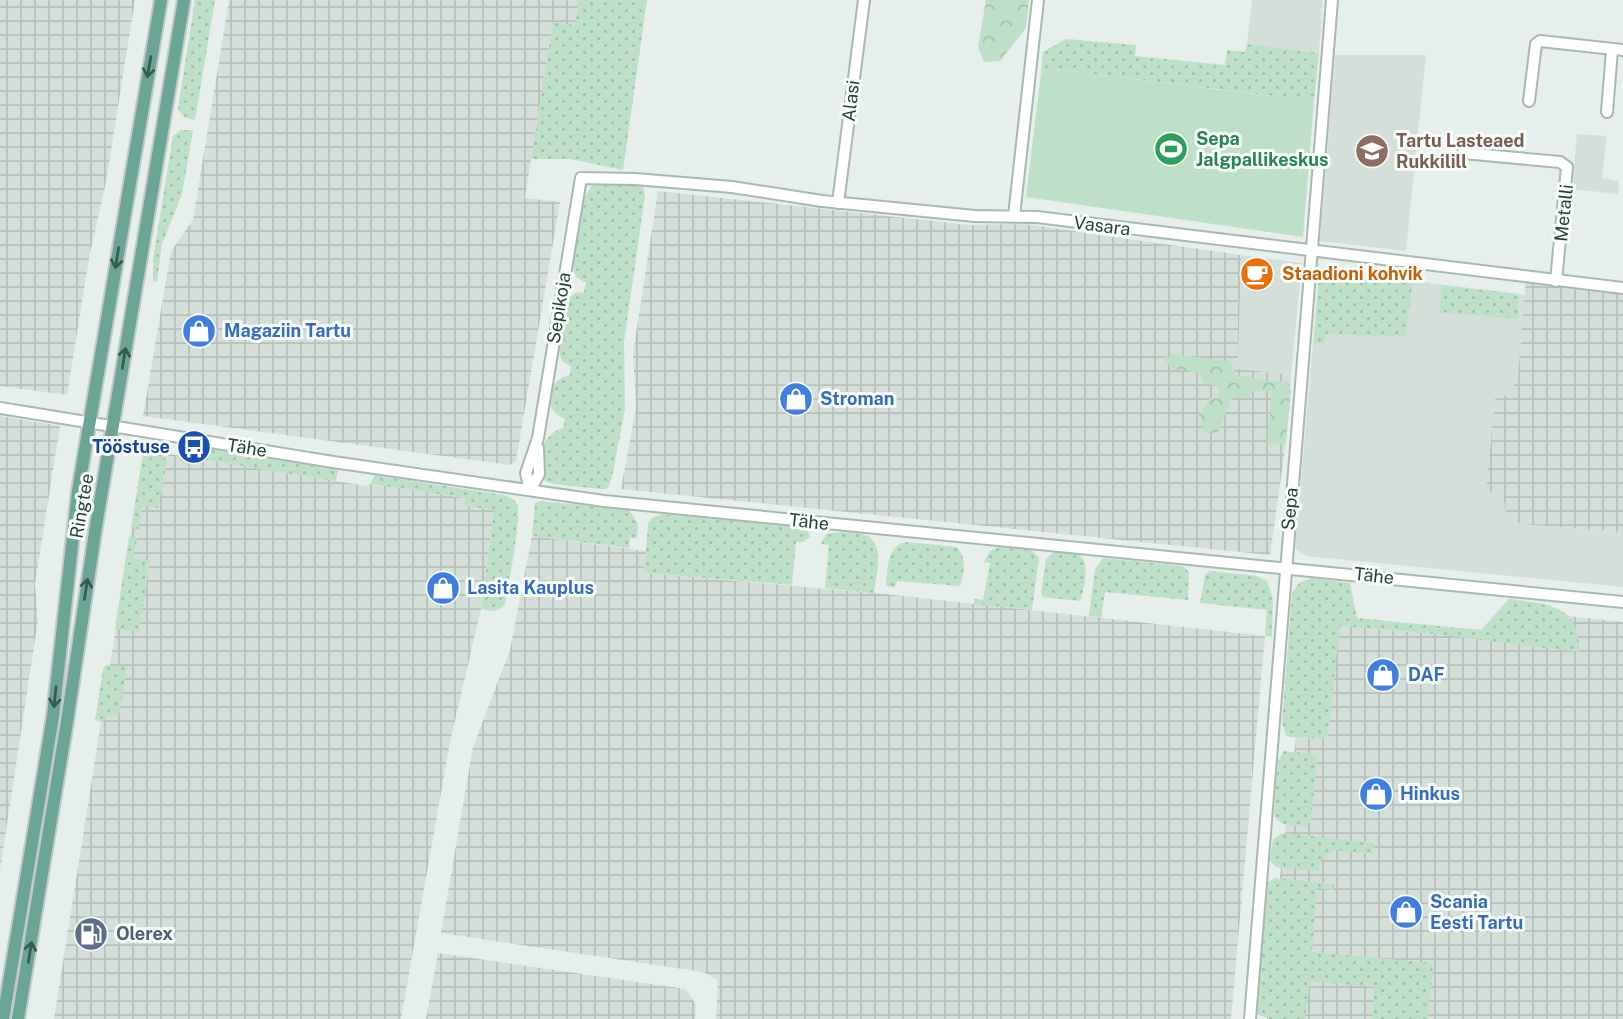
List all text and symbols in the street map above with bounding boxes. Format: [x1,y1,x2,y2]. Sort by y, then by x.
one-way arrow [142,55,155,78]
street label: Alasi [838,79,863,123]
place label: Sepa Jalgpallikeskus [1196,128,1329,170]
sports icon: Sepa Jalgpallikeskus [1152,130,1190,168]
place label: Tartu Lasteaed Rukkilill [1396,130,1525,172]
school or university icon: Tartu Lasteaed Rukkilill [1353,132,1391,170]
street label: Metalli [1550,183,1577,243]
street label: Vasara [1073,212,1132,239]
one-way arrow [110,246,123,269]
cafe icon: Staadioni kohvik [1238,255,1276,293]
place label: Staadioni kohvik [1282,263,1424,284]
street label: Sepikoja [542,271,575,345]
shop icon: Magaziin Tartu [180,312,218,350]
place label: Magaziin Tartu [224,320,351,341]
one-way arrow [118,347,131,370]
shop icon: Stroman [777,380,815,418]
place label: Stroman [820,388,894,409]
bus stop icon: Tööstuse [175,428,213,466]
street label: Tähe [226,434,269,461]
place label: Tööstuse [92,436,170,457]
street label: Ringtee [65,472,98,540]
street label: Sepa [1277,487,1302,531]
street label: Tähe [788,509,830,534]
street label: Tähe [1353,563,1395,588]
shop icon: Lasita Kauplus [424,569,462,607]
place label: Lasita Kauplus [467,577,594,598]
one-way arrow [80,578,93,601]
shop icon: DAF [1364,656,1402,694]
place label: DAF [1408,664,1445,685]
one-way arrow [48,685,61,707]
shop icon: Hinkus [1357,775,1395,813]
place label: Hinkus [1400,783,1460,804]
place label: Scania Eesti Tartu [1430,891,1523,933]
shop icon: Scania Eesti Tartu [1387,893,1425,931]
fuel station icon: Olerex [72,915,110,953]
place label: Olerex [116,923,173,944]
one-way arrow [24,941,37,964]

